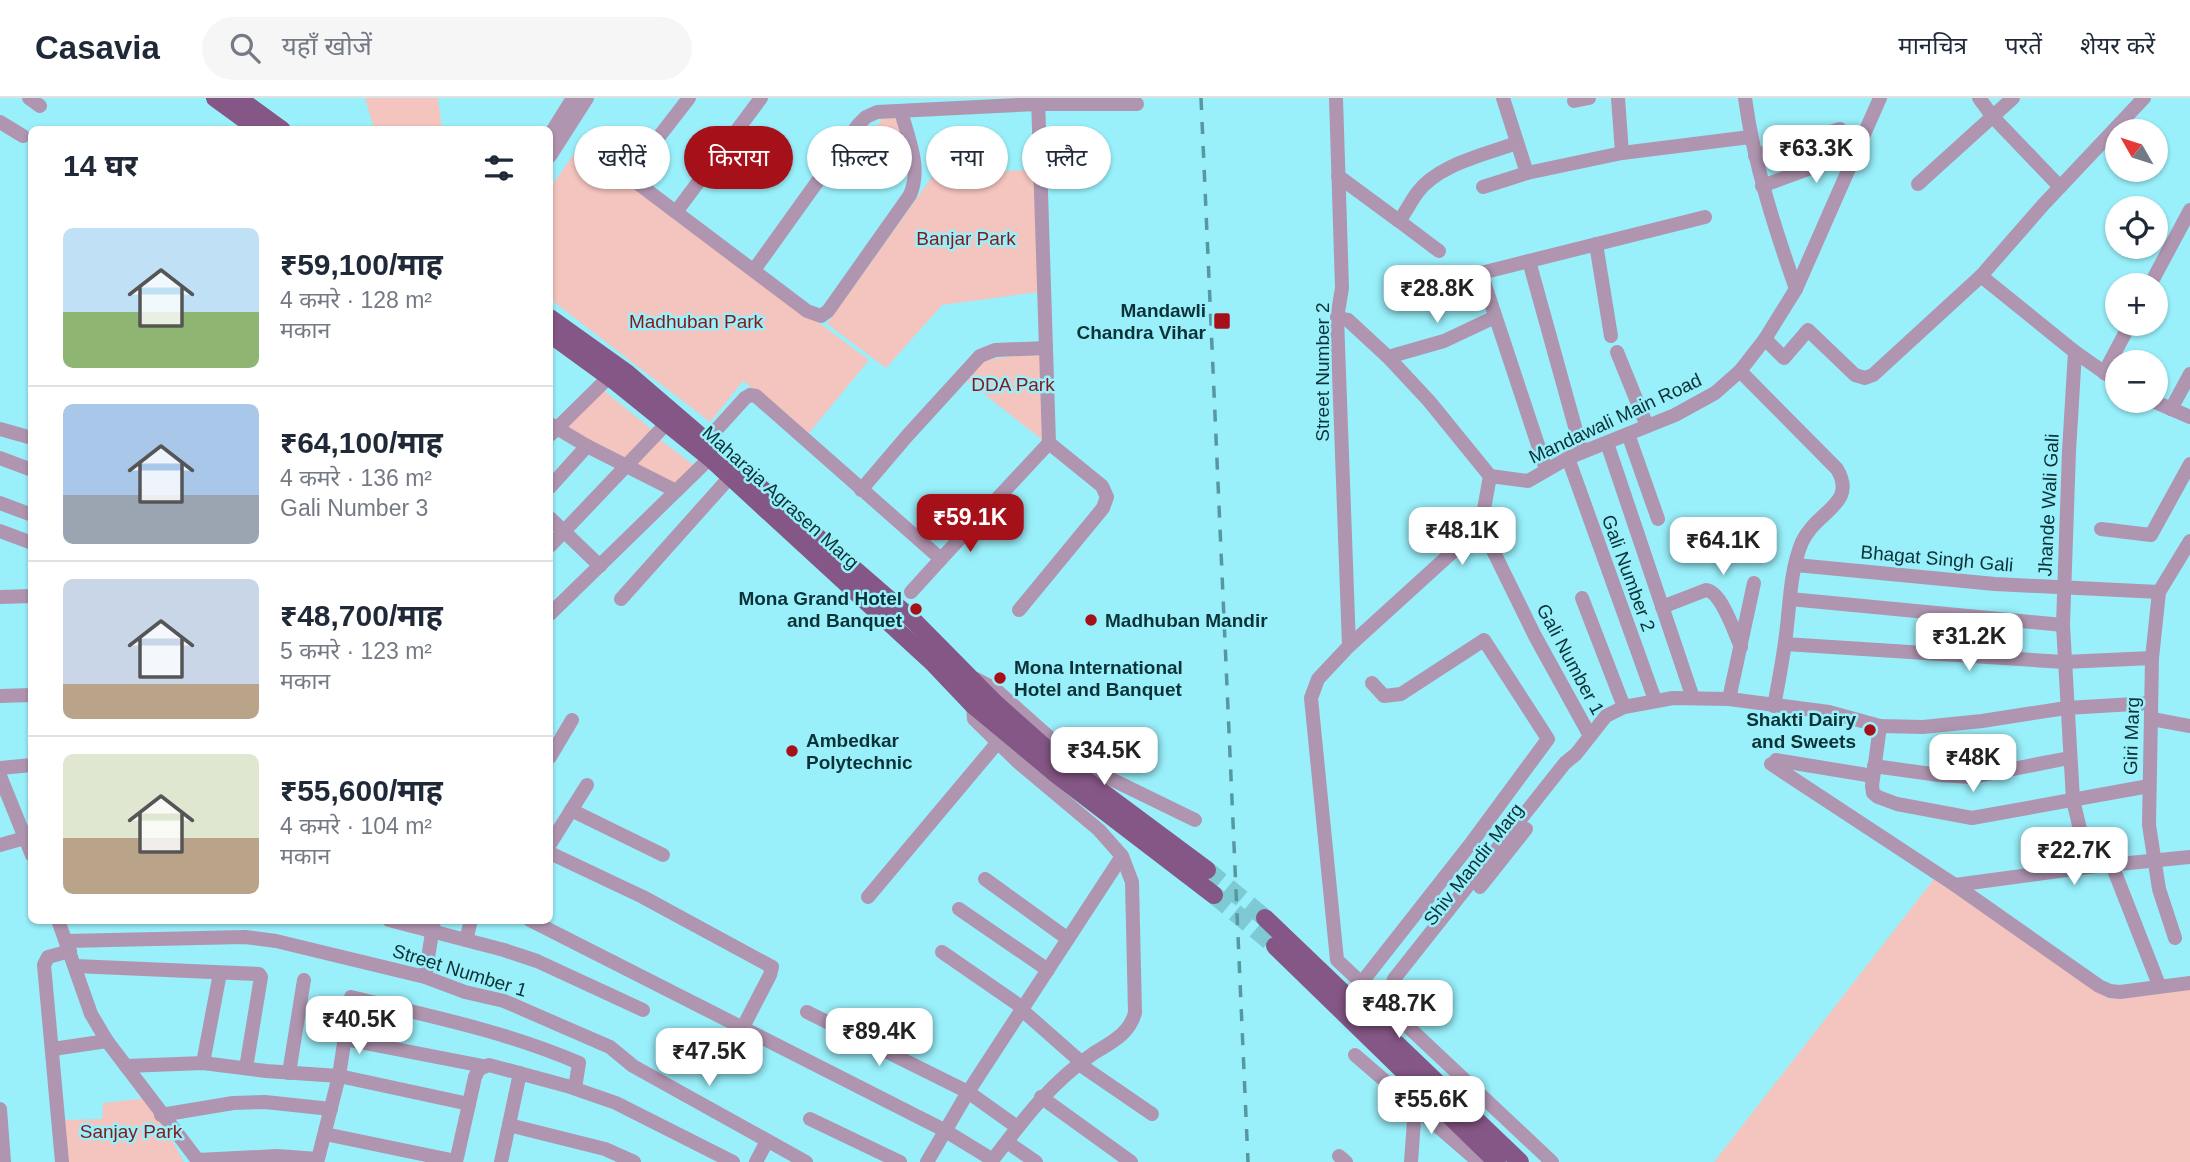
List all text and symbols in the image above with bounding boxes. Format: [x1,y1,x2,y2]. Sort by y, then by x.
search box [202,17,692,80]
text: Casavia [35,29,160,66]
icon: search [226,29,264,67]
text: यहाँ खोजें [282,31,372,61]
text: मानचित्र [1898,32,1967,59]
text: परतें [2005,32,2042,59]
text: शेयर करें [2080,32,2155,59]
north arrow [2105,119,2168,182]
map controls [2105,119,2168,413]
chip: खरीदें [574,126,670,189]
chip: किराया [684,126,793,189]
chip: फ़िल्टर [807,126,912,189]
chip: नया [926,126,1008,189]
chip: फ़्लैट [1022,126,1111,189]
pin: ₹63.3K [1759,126,1873,185]
text: ₹63.3K [1779,135,1853,161]
text: 14 घर [63,149,137,182]
icon: filters [480,149,518,187]
button: locate [2105,196,2168,259]
park label: Banjar Park [916,228,1016,249]
text: ₹59,100/माह [280,248,443,281]
icon: home [119,256,203,340]
pin: ₹28.8K [1380,266,1494,325]
button: + [2105,273,2168,336]
text: ₹28.8K [1400,275,1474,301]
text: 4 कमरे · 128 m² [280,287,432,313]
place label: Mandawli Chandra Vihar [1076,300,1207,343]
street label: Street Number 2 [1312,302,1333,442]
park label: Madhuban Park [629,311,764,332]
marker: Mandawli Chandra Vihar [1212,311,1232,331]
text: मकान [280,317,330,343]
button: − [2105,350,2168,413]
street label: Mandawali Main Road [1526,369,1705,468]
park label: DDA Park [971,374,1055,395]
street label: Maharaja Agrasen Marg [698,422,863,573]
text: ₹64,100/माह [280,426,443,459]
icon: home [119,432,203,516]
street label: Jhande Wali Gali [2034,433,2063,577]
text: 4 कमरे · 136 m² [280,465,432,491]
pin: ₹59.1K [913,494,1027,554]
text: Gali Number 3 [280,495,428,521]
text: ₹59.1K [933,504,1007,530]
pin: ₹48.1K [1405,508,1519,567]
street label: Gali Number 2 [1598,512,1659,634]
text: ₹48.1K [1425,517,1499,543]
pin: ₹64.1K [1666,518,1780,577]
text: ₹64.1K [1686,527,1760,553]
street label: Bhagat Singh Gali [1860,541,2014,576]
place label: Mona Grand Hotel and Banquet [738,588,903,631]
text: ₹48,700/माह [280,599,443,632]
street label: Gali Number 1 [1533,600,1609,718]
marker: Mona Grand Hotel and Banquet [908,601,924,617]
icon: home [119,607,203,691]
place label: Madhuban Mandir [1105,610,1268,631]
marker: Madhuban Mandir [1083,612,1099,628]
pin: ₹31.2K [1912,614,2026,673]
text: ₹31.2K [1932,623,2006,649]
text: 5 कमरे · 123 m² [280,638,432,664]
place label: Mona International Hotel and Banquet [1014,657,1183,700]
text: मकान [280,668,330,694]
marker: Mona International Hotel and Banquet [992,670,1008,686]
street label: Giri Marg [2120,697,2143,775]
place label: Shakti Dairy and Sweets [1746,709,1856,752]
marker: Shakti Dairy and Sweets [1862,722,1878,738]
pin: ₹34.5K [1047,728,1161,787]
place label: Ambedkar Polytechnic [806,730,913,773]
pin: ₹48K [1932,734,2014,794]
text: ₹34.5K [1067,737,1141,763]
marker: Ambedkar Polytechnic [784,743,800,759]
text: ₹48K [1945,744,2001,770]
text: ₹55,600/माह [280,774,443,807]
icon: home [119,782,203,866]
street label: Shiv Mandir Marg [1419,799,1528,929]
text: 4 कमरे · 104 m² [280,813,432,839]
pin: ₹22.7K [2017,828,2131,887]
text: ₹22.7K [2037,837,2111,863]
text: मकान [280,843,330,869]
street label: Street Number 1 [390,940,530,1001]
pin: ₹48.7K [1342,981,1456,1040]
text: ₹48.7K [1362,990,1436,1016]
pin: ₹40.5K [302,996,416,1056]
text: ₹40.5K [322,1006,396,1032]
pin: ₹89.4K [822,1009,936,1068]
text: ₹89.4K [842,1018,916,1044]
pin: ₹47.5K [652,1028,766,1088]
text: ₹47.5K [672,1038,746,1064]
pin: ₹55.6K [1374,1076,1488,1136]
text: ₹55.6K [1394,1086,1468,1112]
park label: Sanjay Park [80,1121,183,1142]

